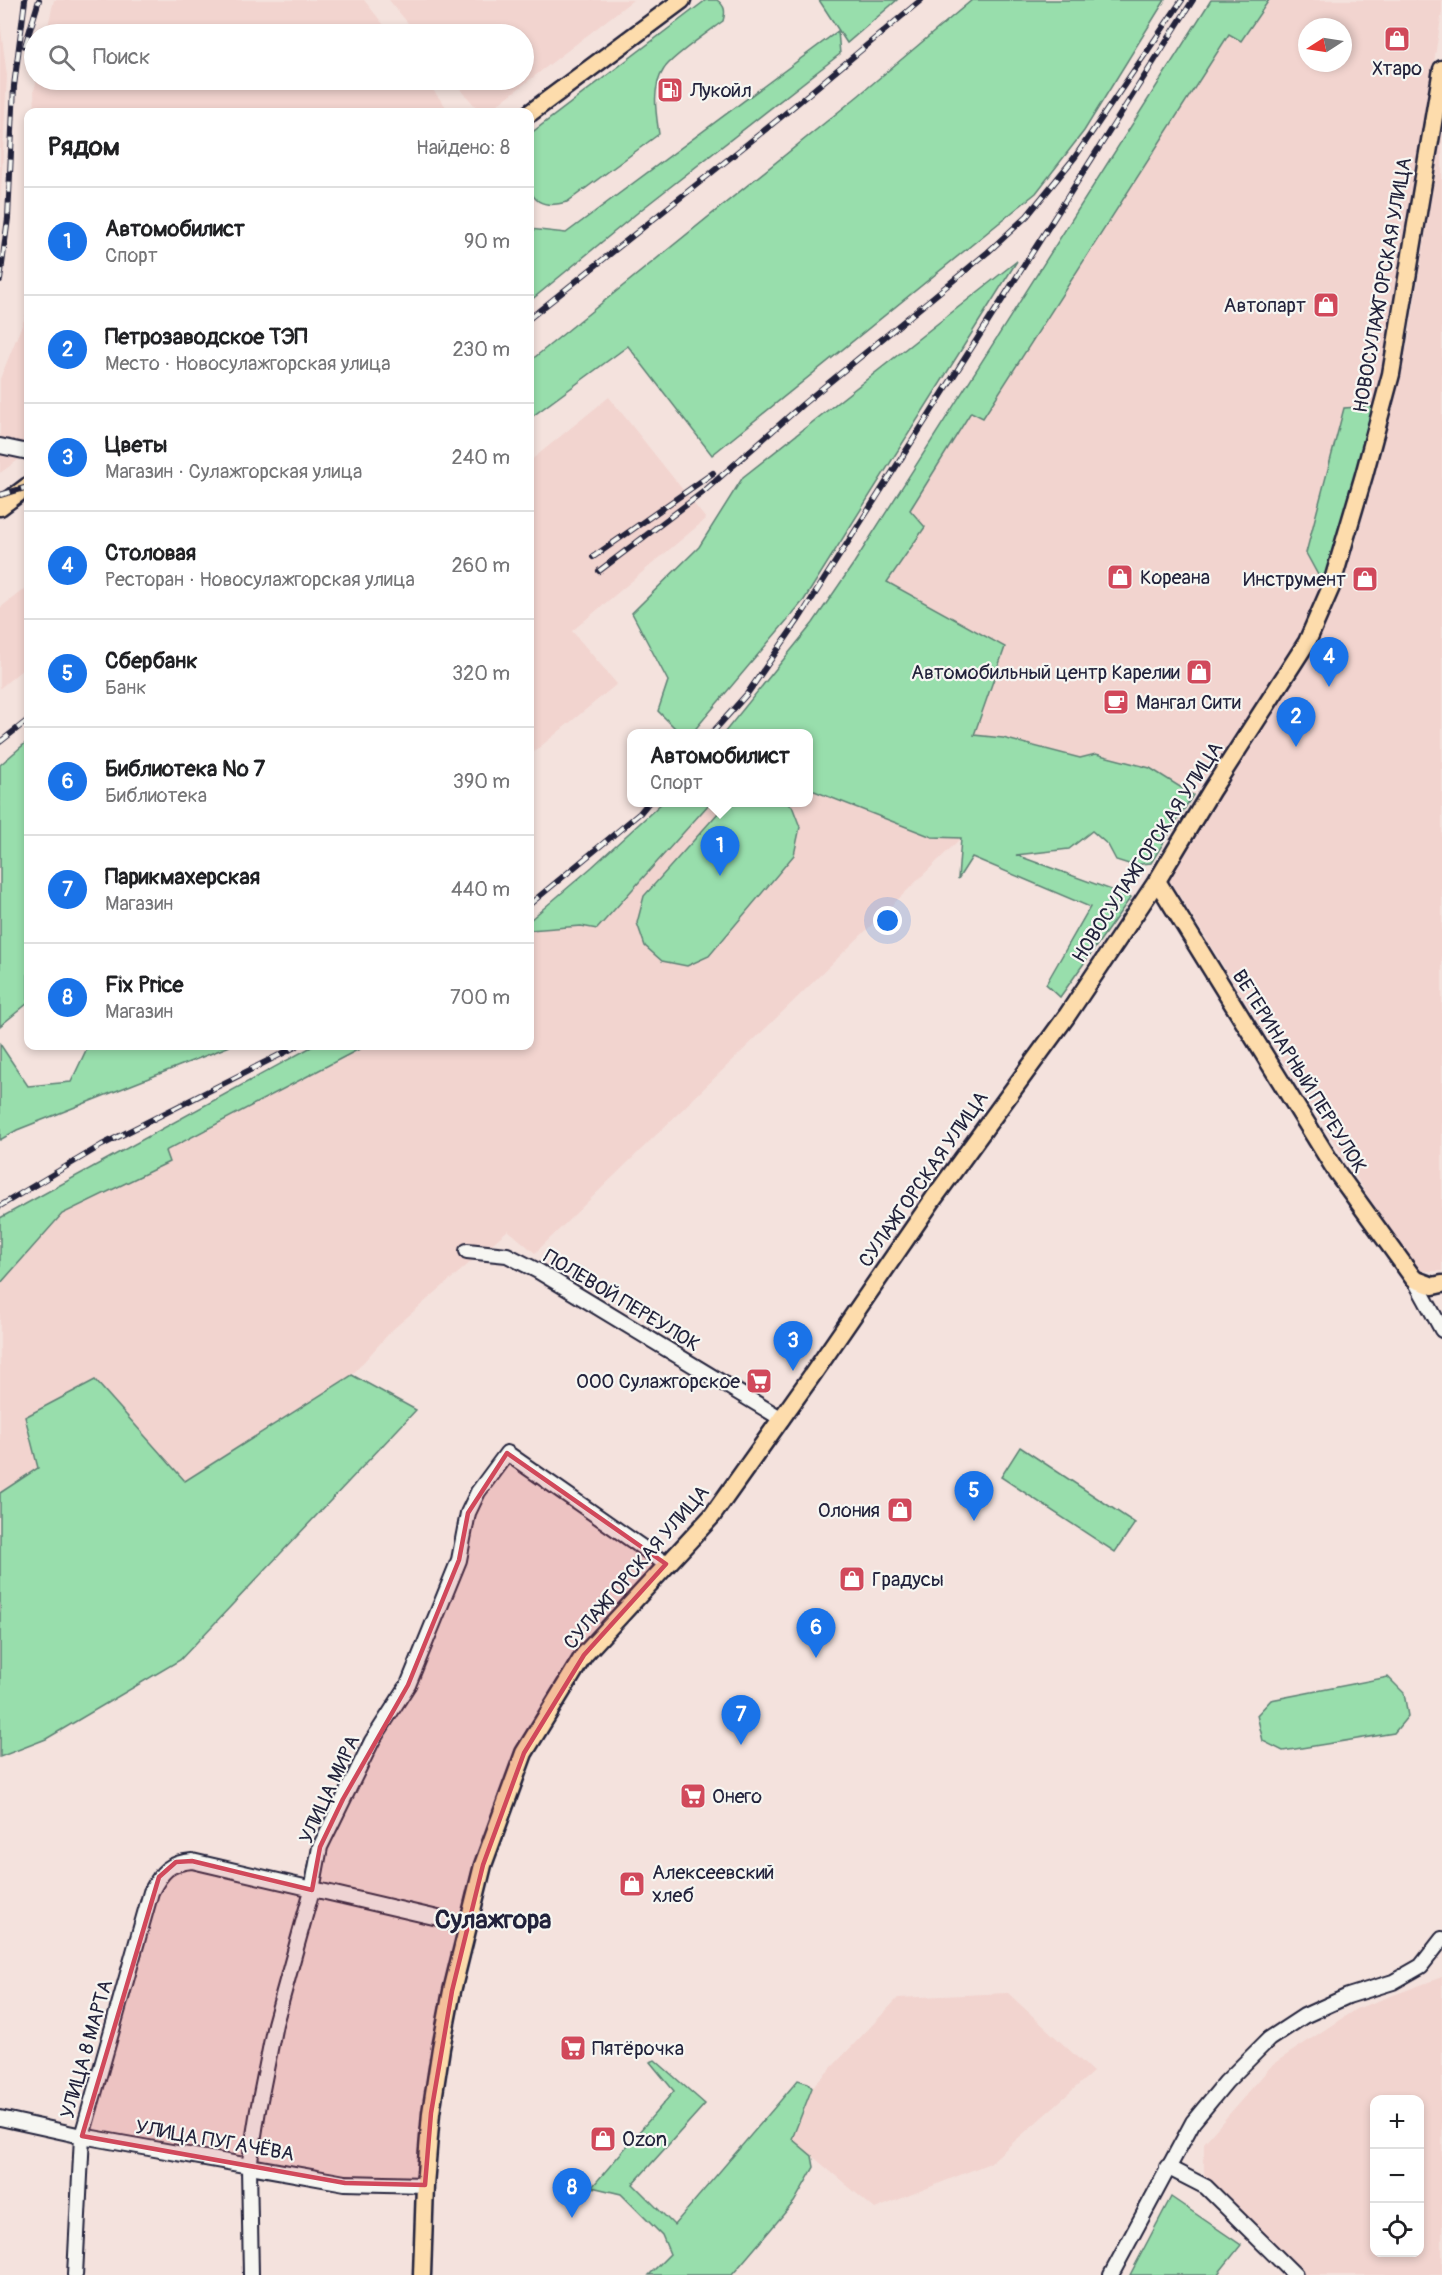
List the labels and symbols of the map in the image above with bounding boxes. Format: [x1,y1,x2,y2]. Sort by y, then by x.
north arrow [1298,18,1352,72]
shop icon: Хтаро [1382,24,1412,54]
place label: Хтаро [1372,56,1422,81]
fuel station icon: Лукойл [655,75,685,105]
place label: Лукойл [689,78,752,103]
street label: НОВОСУЛАЖГОРСКАЯ УЛИЦА [1348,155,1417,415]
shop icon: Автопарт [1311,290,1341,320]
place label: Автопарт [1223,293,1306,318]
shop icon: Кореана [1105,562,1135,592]
shop icon: Инструмент [1350,564,1380,594]
place label: Кореана [1140,565,1210,590]
place label: Инструмент [1243,567,1346,592]
pin: 4 [1310,638,1348,687]
shop icon: Автомобильный центр Карелии [1184,657,1214,687]
place label: Автомобильный центр Карелии [911,660,1180,685]
cafe icon: Мангал Сити [1101,687,1131,717]
place label: Мангал Сити [1136,690,1241,715]
pin: 2 [1276,698,1316,747]
street label: НОВОСУЛАЖГОРСКАЯ УЛИЦА [1066,737,1228,968]
pin: 1 [700,826,740,876]
your location [873,906,902,935]
street label: ВЕТЕРИНАРНЫЙ ПЕРЕУЛОК [1227,965,1372,1178]
street label: СУЛАЖГОРСКАЯ УЛИЦА [853,1086,994,1272]
street label: ПОЛЕВОЙ ПЕРЕУЛОК [539,1244,705,1357]
pin: 3 [774,1322,812,1371]
supermarket icon: ООО Сулажгорское [744,1366,774,1396]
place label: ООО Сулажгорское [576,1369,740,1394]
pin: 5 [954,1472,994,1521]
street label: СУЛАЖГОРСКАЯ УЛИЦА [558,1480,715,1655]
shop icon: Олония [885,1495,915,1525]
place label: Олония [818,1498,880,1523]
shop icon: Градусы [837,1564,867,1594]
place label: Градусы [872,1567,944,1592]
pin: 6 [796,1608,836,1658]
pin: 7 [722,1696,760,1745]
street label: УЛИЦА МИРА [293,1731,365,1847]
supermarket icon: Онего [678,1781,708,1811]
place label: Онего [712,1784,762,1809]
place label: Алексеевский хлеб [652,1860,774,1908]
shop icon: Алексеевский хлеб [617,1869,647,1899]
district label: Сулажгора [435,1904,551,1936]
street label: УЛИЦА 8 МАРТА [55,1977,118,2121]
supermarket icon: Пятёрочка [558,2033,588,2063]
place label: Пятёрочка [592,2036,684,2061]
street label: УЛИЦА ПУГАЧЁВА [134,2114,296,2167]
shop icon: Ozon [588,2124,618,2154]
place label: Ozon [622,2127,667,2152]
pin: 8 [552,2168,592,2218]

